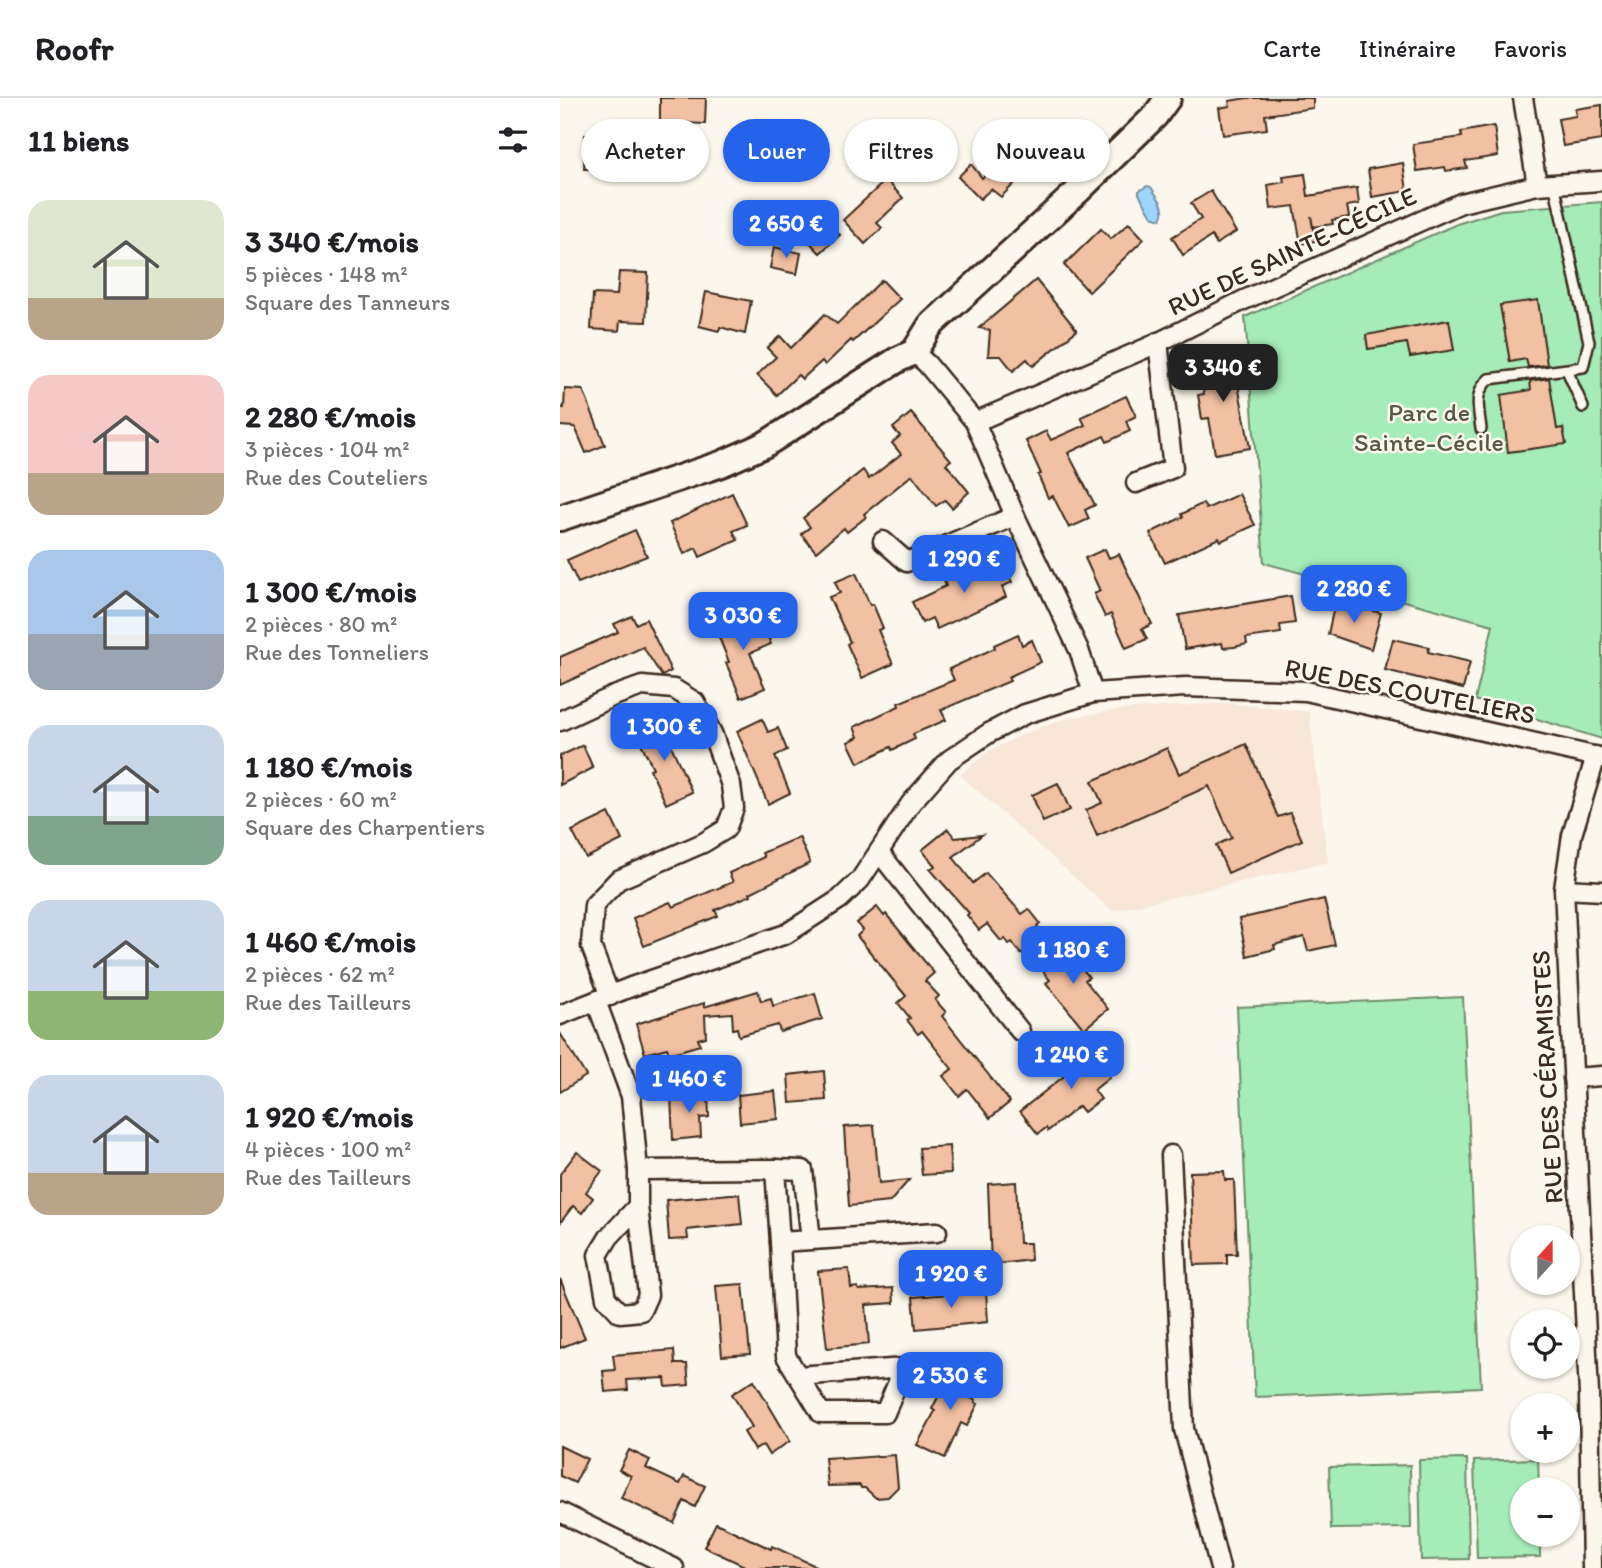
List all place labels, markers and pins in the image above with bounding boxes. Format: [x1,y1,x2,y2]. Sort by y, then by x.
pin: 2 650 € [721,200,851,260]
pin: 3 340 € [1158,344,1288,404]
pin: 1 290 € [899,536,1029,595]
pin: 2 280 € [1289,566,1419,625]
pin: 3 030 € [678,592,808,652]
pin: 1 300 € [599,704,729,763]
pin: 1 180 € [1008,926,1138,986]
pin: 1 240 € [1006,1032,1136,1091]
pin: 1 460 € [624,1056,754,1115]
pin: 1 920 € [886,1250,1016,1310]
pin: 2 530 € [885,1352,1015,1412]

